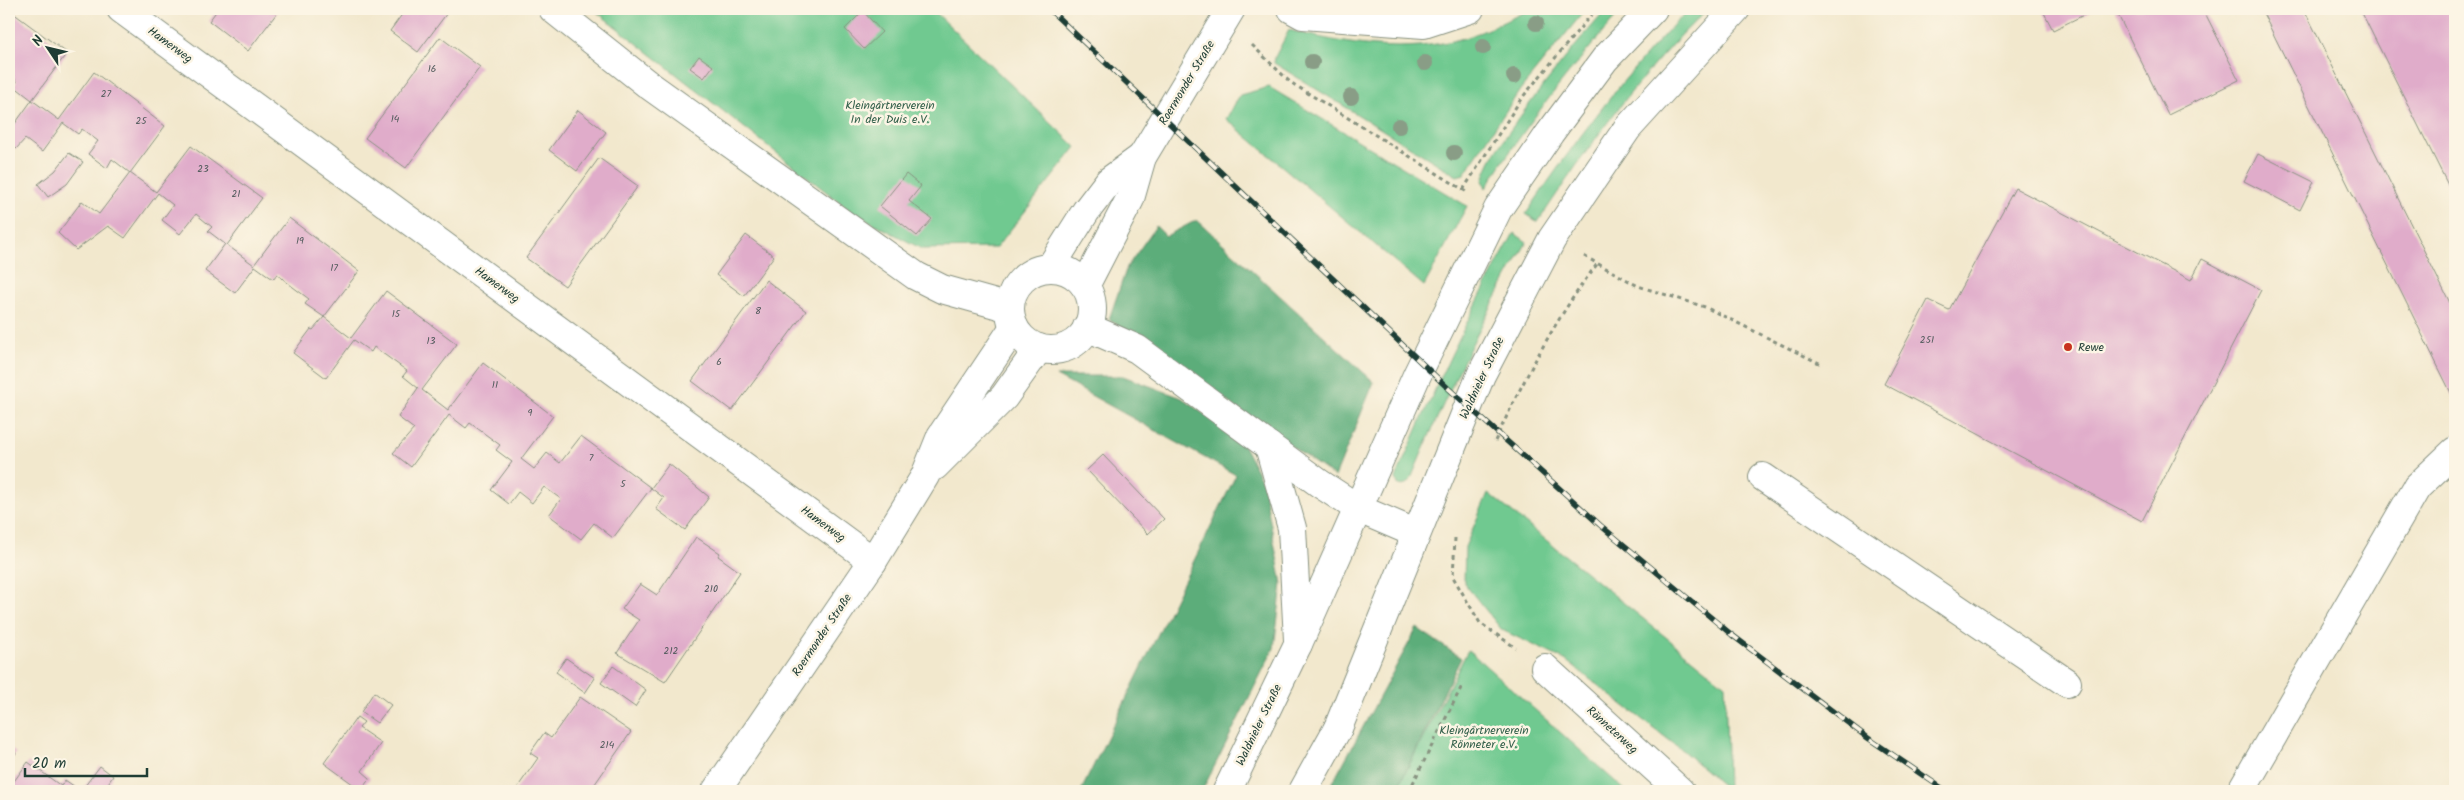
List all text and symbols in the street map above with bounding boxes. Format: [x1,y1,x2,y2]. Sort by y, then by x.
north arrow [22,22,72,72]
street label: Hamerweg [143,22,197,68]
text: N [27,31,50,51]
street label: Roermonder Straße [1154,36,1220,129]
house number: 16 [428,61,436,77]
house number: 27 [101,86,112,102]
park label: Kleingärtnerverein In der Duis e.V. [845,96,935,129]
house number: 14 [391,111,400,127]
house number: 25 [135,113,147,129]
house number: 23 [197,161,209,177]
house number: 21 [232,186,240,202]
house number: 19 [296,233,304,249]
house number: 17 [330,260,338,276]
street label: Hamerweg [470,262,524,308]
house number: 8 [755,303,762,319]
house number: 15 [392,306,401,322]
house number: 251 [1920,332,1934,348]
house number: 13 [427,333,436,349]
street label: Waldnieler Straße [1455,333,1510,422]
place label: Rewe [2078,338,2104,357]
marker: Rewe [2062,341,2074,353]
house number: 6 [716,354,722,370]
house number: 11 [492,377,498,393]
house number: 9 [528,405,533,421]
house number: 7 [589,450,594,466]
house number: 5 [620,476,626,492]
street label: Hamerweg [796,501,850,547]
house number: 210 [704,581,718,597]
street label: Roermonder Straße [787,589,857,680]
house number: 212 [664,643,679,659]
street label: Waldnieler Straße [1231,680,1287,769]
street label: Rönneterweg [1582,702,1642,759]
park label: Kleingärtnerverein Rönneter e.V. [1439,721,1529,754]
house number: 214 [600,737,615,753]
scale bar [25,745,148,777]
text: 20 m [32,752,66,776]

